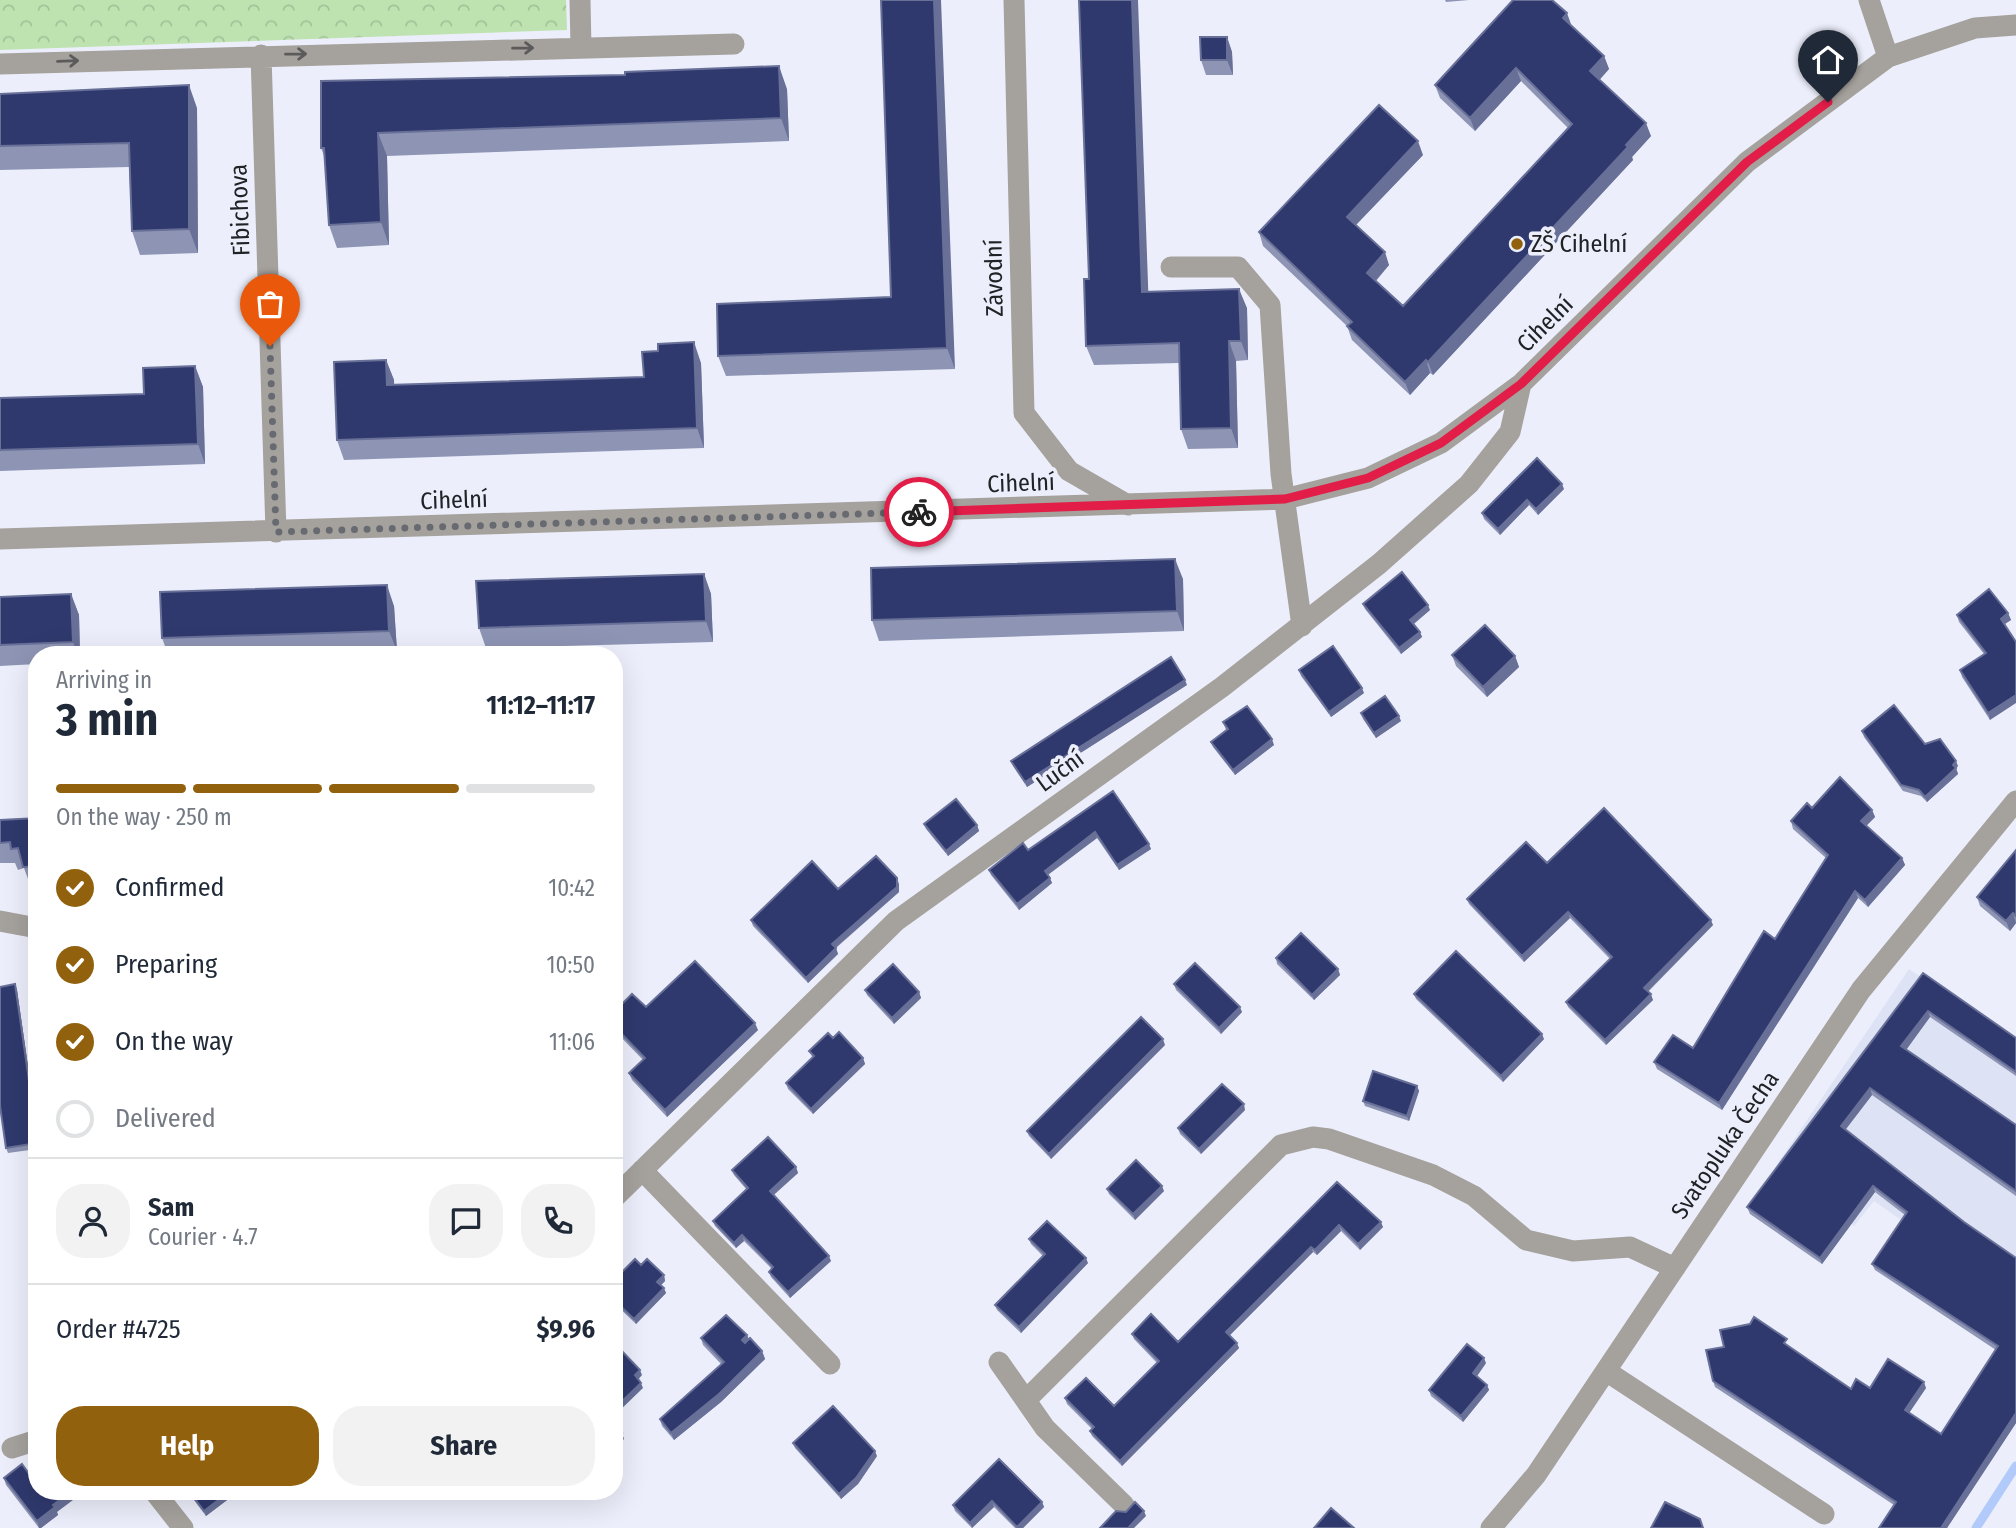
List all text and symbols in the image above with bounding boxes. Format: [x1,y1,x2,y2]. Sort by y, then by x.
pin [1798,30,1858,102]
icon: home [1809,41,1847,79]
one-way arrow [511,42,534,55]
one-way arrow [284,47,307,61]
one-way arrow [56,55,79,68]
street label: Fibichova [224,163,256,257]
place label: ZŠ Cihelní [1531,229,1627,258]
marker: ZŠ Cihelní [1509,236,1525,252]
street label: Závodní [979,239,1009,317]
pin [240,274,300,346]
icon: bag [251,285,289,323]
street label: Cihelní [1511,290,1579,358]
street label: Cihelní [987,468,1055,498]
courier [884,477,954,547]
street label: Cihelní [420,485,488,515]
icon: bike [900,493,938,531]
text: Arriving in [56,666,152,694]
text: 11:12–11:17 [486,690,595,721]
text: 3 min [56,692,158,747]
street label: Luční [1031,744,1089,798]
text: On the way · 250 m [56,803,232,831]
icon: check [56,869,94,907]
text: Confirmed [115,872,225,903]
text: 10:42 [548,874,595,902]
icon: check [56,946,94,984]
text: Preparing [115,949,217,980]
text: 10:50 [547,951,595,979]
icon: check [56,1023,94,1061]
text: On the way [115,1026,233,1057]
text: 11:06 [549,1028,595,1056]
street label: Svatopluka Čecha [1664,1065,1785,1224]
text: Delivered [115,1103,216,1134]
button: person [56,1184,130,1258]
button: chat [429,1184,503,1258]
button: phone [521,1184,595,1258]
text: Sam [148,1192,194,1223]
text: Courier · 4.7 [148,1223,258,1251]
text: Order #4725 [56,1314,181,1345]
text: $9.96 [537,1314,595,1345]
button: Help [56,1406,319,1486]
button: Share [333,1406,595,1486]

